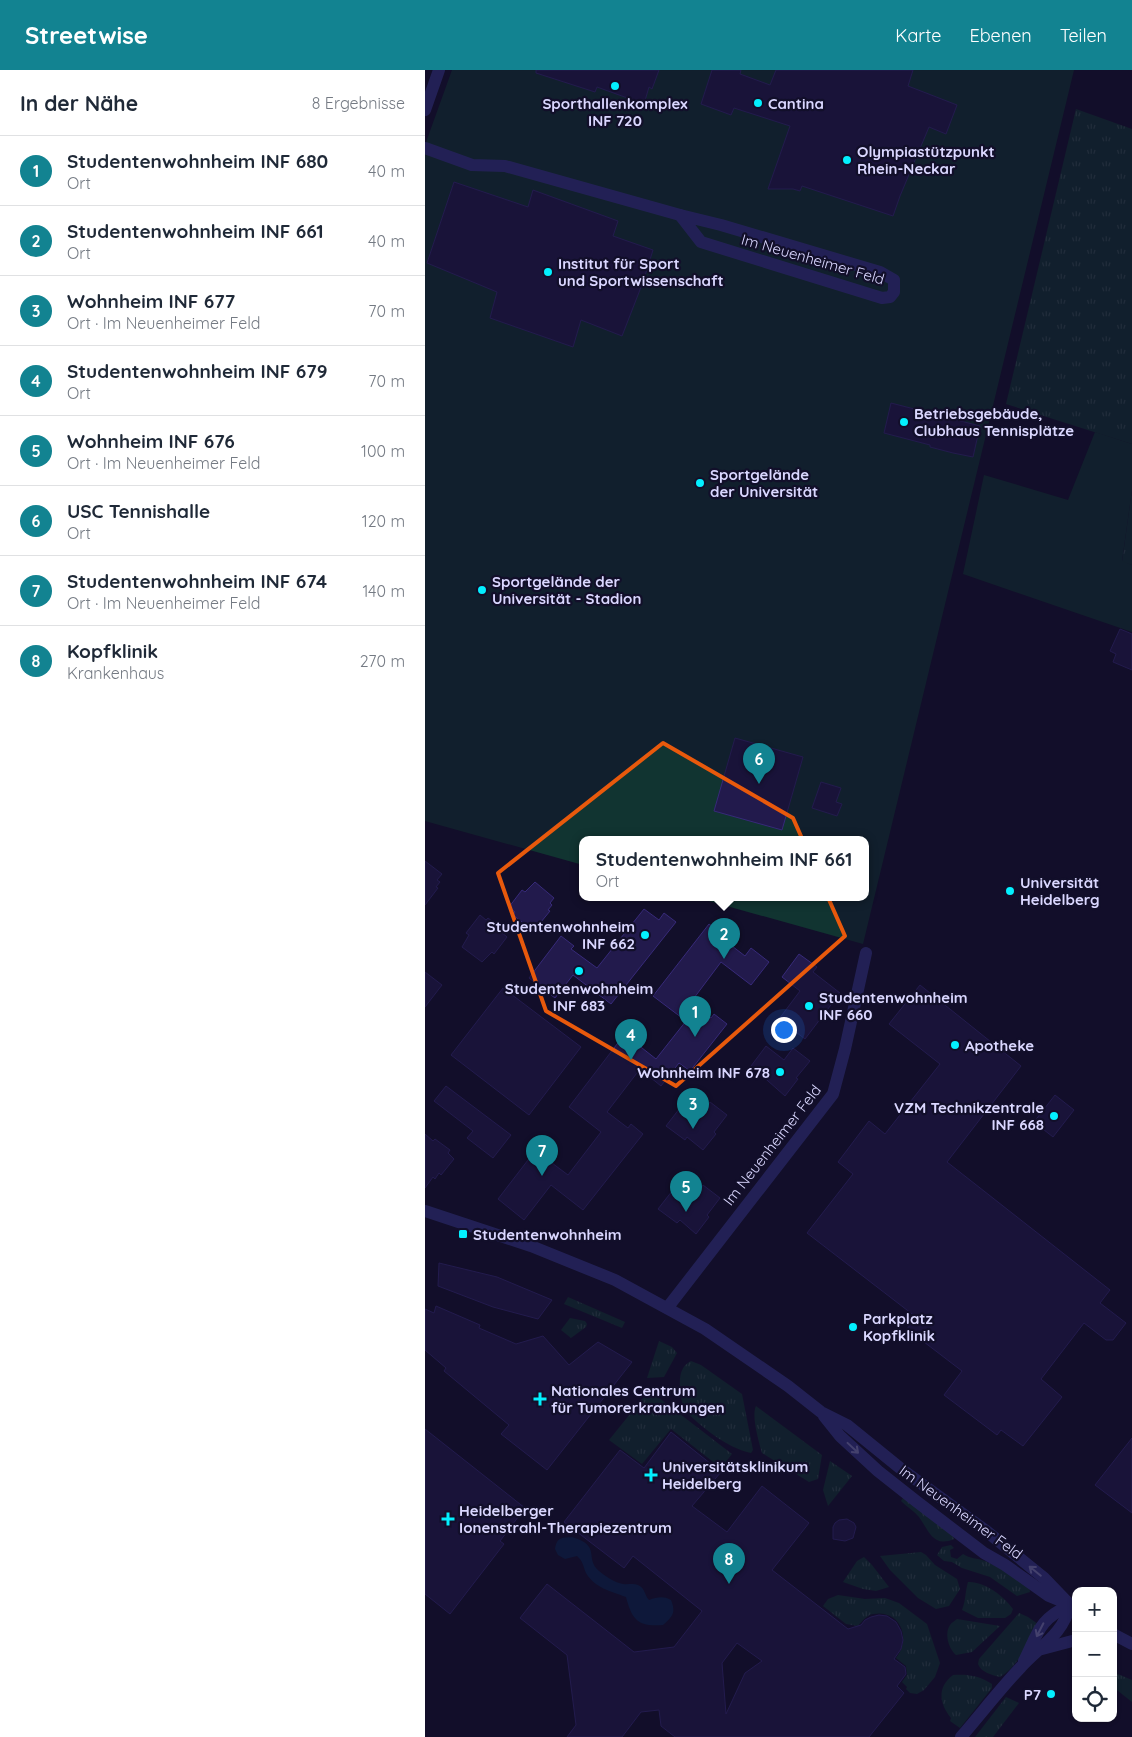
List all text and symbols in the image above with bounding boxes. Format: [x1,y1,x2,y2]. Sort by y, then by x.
text: Streetwise [25,20,148,50]
text: Karte [895,24,941,47]
text: Ebenen [969,24,1032,47]
text: Teilen [1060,24,1107,47]
marker: Sporthallenkomplex INF 720 [609,80,621,92]
text: In der Nähe [20,90,138,116]
text: 8 Ergebnisse [312,93,405,113]
place label: Sporthallenkomplex INF 720 [542,94,688,130]
place label: Cantina [768,94,824,113]
marker: Cantina [752,97,764,109]
place label: Olympiastützpunkt Rhein-Neckar [857,142,995,178]
text: Studentenwohnheim INF 680 [67,149,328,173]
marker: Olympiastützpunkt Rhein-Neckar [841,154,853,166]
text: 1 [33,161,39,181]
text: 40 m [368,161,405,181]
text: Ort [67,173,91,193]
text: Studentenwohnheim INF 661 [67,219,324,243]
street label: Im Neuenheimer Feld [739,229,887,289]
text: 2 [31,231,41,251]
text: 40 m [368,231,405,251]
text: Ort [67,243,91,263]
place label: Institut für Sport und Sportwissenschaft [558,254,724,290]
marker: Institut für Sport und Sportwissenschaft [542,266,554,278]
text: Wohnheim INF 677 [67,289,235,313]
text: 3 [32,301,40,321]
text: 70 m [368,301,405,321]
text: Ort · Im Neuenheimer Feld [67,313,261,333]
text: Studentenwohnheim INF 679 [67,359,327,383]
text: 4 [31,371,41,391]
text: 70 m [368,371,405,391]
text: Ort [67,383,91,403]
place label: Betriebsgebäude, Clubhaus Tennisplätze [914,404,1074,440]
marker: Betriebsgebäude, Clubhaus Tennisplätze [898,416,910,428]
text: Wohnheim INF 676 [67,429,235,453]
text: 5 [31,441,41,461]
text: 100 m [361,441,405,461]
text: Ort · Im Neuenheimer Feld [67,453,261,473]
place label: Sportgelände der Universität [710,465,818,501]
marker: Sportgelände der Universität [694,477,706,489]
text: USC Tennishalle [67,499,210,523]
text: 6 [32,511,40,531]
text: 120 m [362,511,405,531]
text: Ort [67,523,91,543]
text: Studentenwohnheim INF 674 [67,569,327,593]
place label: Sportgelände der Universität - Stadion [492,572,641,608]
text: 7 [32,581,40,601]
text: 140 m [362,581,405,601]
marker: Sportgelände der Universität - Stadion [476,584,488,596]
text: Ort · Im Neuenheimer Feld [67,593,261,613]
text: Kopfklinik [67,639,158,663]
text: 8 [32,651,40,671]
text: 270 m [360,651,405,671]
text: Krankenhaus [67,663,164,683]
pin: 6 [743,743,775,784]
popup [579,836,869,901]
text: Studentenwohnheim INF 661 [596,847,852,871]
text: Ort [596,871,619,891]
place label: Universität Heidelberg [1020,873,1100,909]
marker: Universität Heidelberg [1004,885,1016,897]
place label: Studentenwohnheim INF 662 [486,917,635,953]
pin: 2 [708,918,740,959]
marker: Studentenwohnheim INF 662 [639,929,651,941]
marker: Studentenwohnheim INF 683 [573,965,585,977]
place label: Studentenwohnheim INF 683 [505,979,653,1015]
place label: Studentenwohnheim INF 660 [819,988,968,1024]
pin: 1 [679,996,711,1037]
marker: Studentenwohnheim INF 660 [803,1000,815,1012]
your location [771,1017,797,1043]
pin: 4 [615,1019,647,1060]
place label: Apotheke [965,1036,1034,1055]
marker: Apotheke [949,1039,961,1051]
place label: Wohnheim INF 678 [637,1063,770,1082]
marker: Wohnheim INF 678 [774,1066,786,1078]
street label: Im Neuenheimer Feld [719,1081,825,1209]
pin: 3 [677,1088,709,1129]
place label: VZM Technikzentrale INF 668 [894,1098,1044,1134]
marker: VZM Technikzentrale INF 668 [1048,1110,1060,1122]
pin: 7 [526,1135,558,1176]
pin: 5 [670,1171,702,1212]
place label: Studentenwohnheim [473,1225,622,1244]
marker: Studentenwohnheim [457,1228,469,1240]
place label: Parkplatz Kopfklinik [863,1309,935,1345]
marker: Parkplatz Kopfklinik [847,1321,859,1333]
place label: Nationales Centrum für Tumorerkrankungen [551,1381,725,1417]
marker: Nationales Centrum für Tumorerkrankungen [533,1392,547,1406]
one-way arrow [847,1442,860,1454]
place label: Universitätsklinikum Heidelberg [662,1457,808,1493]
street label: Im Neuenheimer Feld [896,1461,1026,1563]
marker: Universitätsklinikum Heidelberg [644,1468,658,1482]
place label: Heidelberger Ionenstrahl-Therapiezentrum [459,1501,672,1537]
marker: Heidelberger Ionenstrahl-Therapiezentrum [441,1512,455,1526]
pin: 8 [713,1543,745,1584]
one-way arrow [1029,1565,1042,1576]
map controls [1072,1587,1117,1722]
button: + [1072,1587,1117,1632]
one-way arrow [1035,1622,1045,1637]
button: − [1072,1632,1117,1677]
button: locate [1072,1677,1117,1722]
place label: P7 [1024,1685,1041,1704]
marker: P7 [1045,1688,1057,1700]

